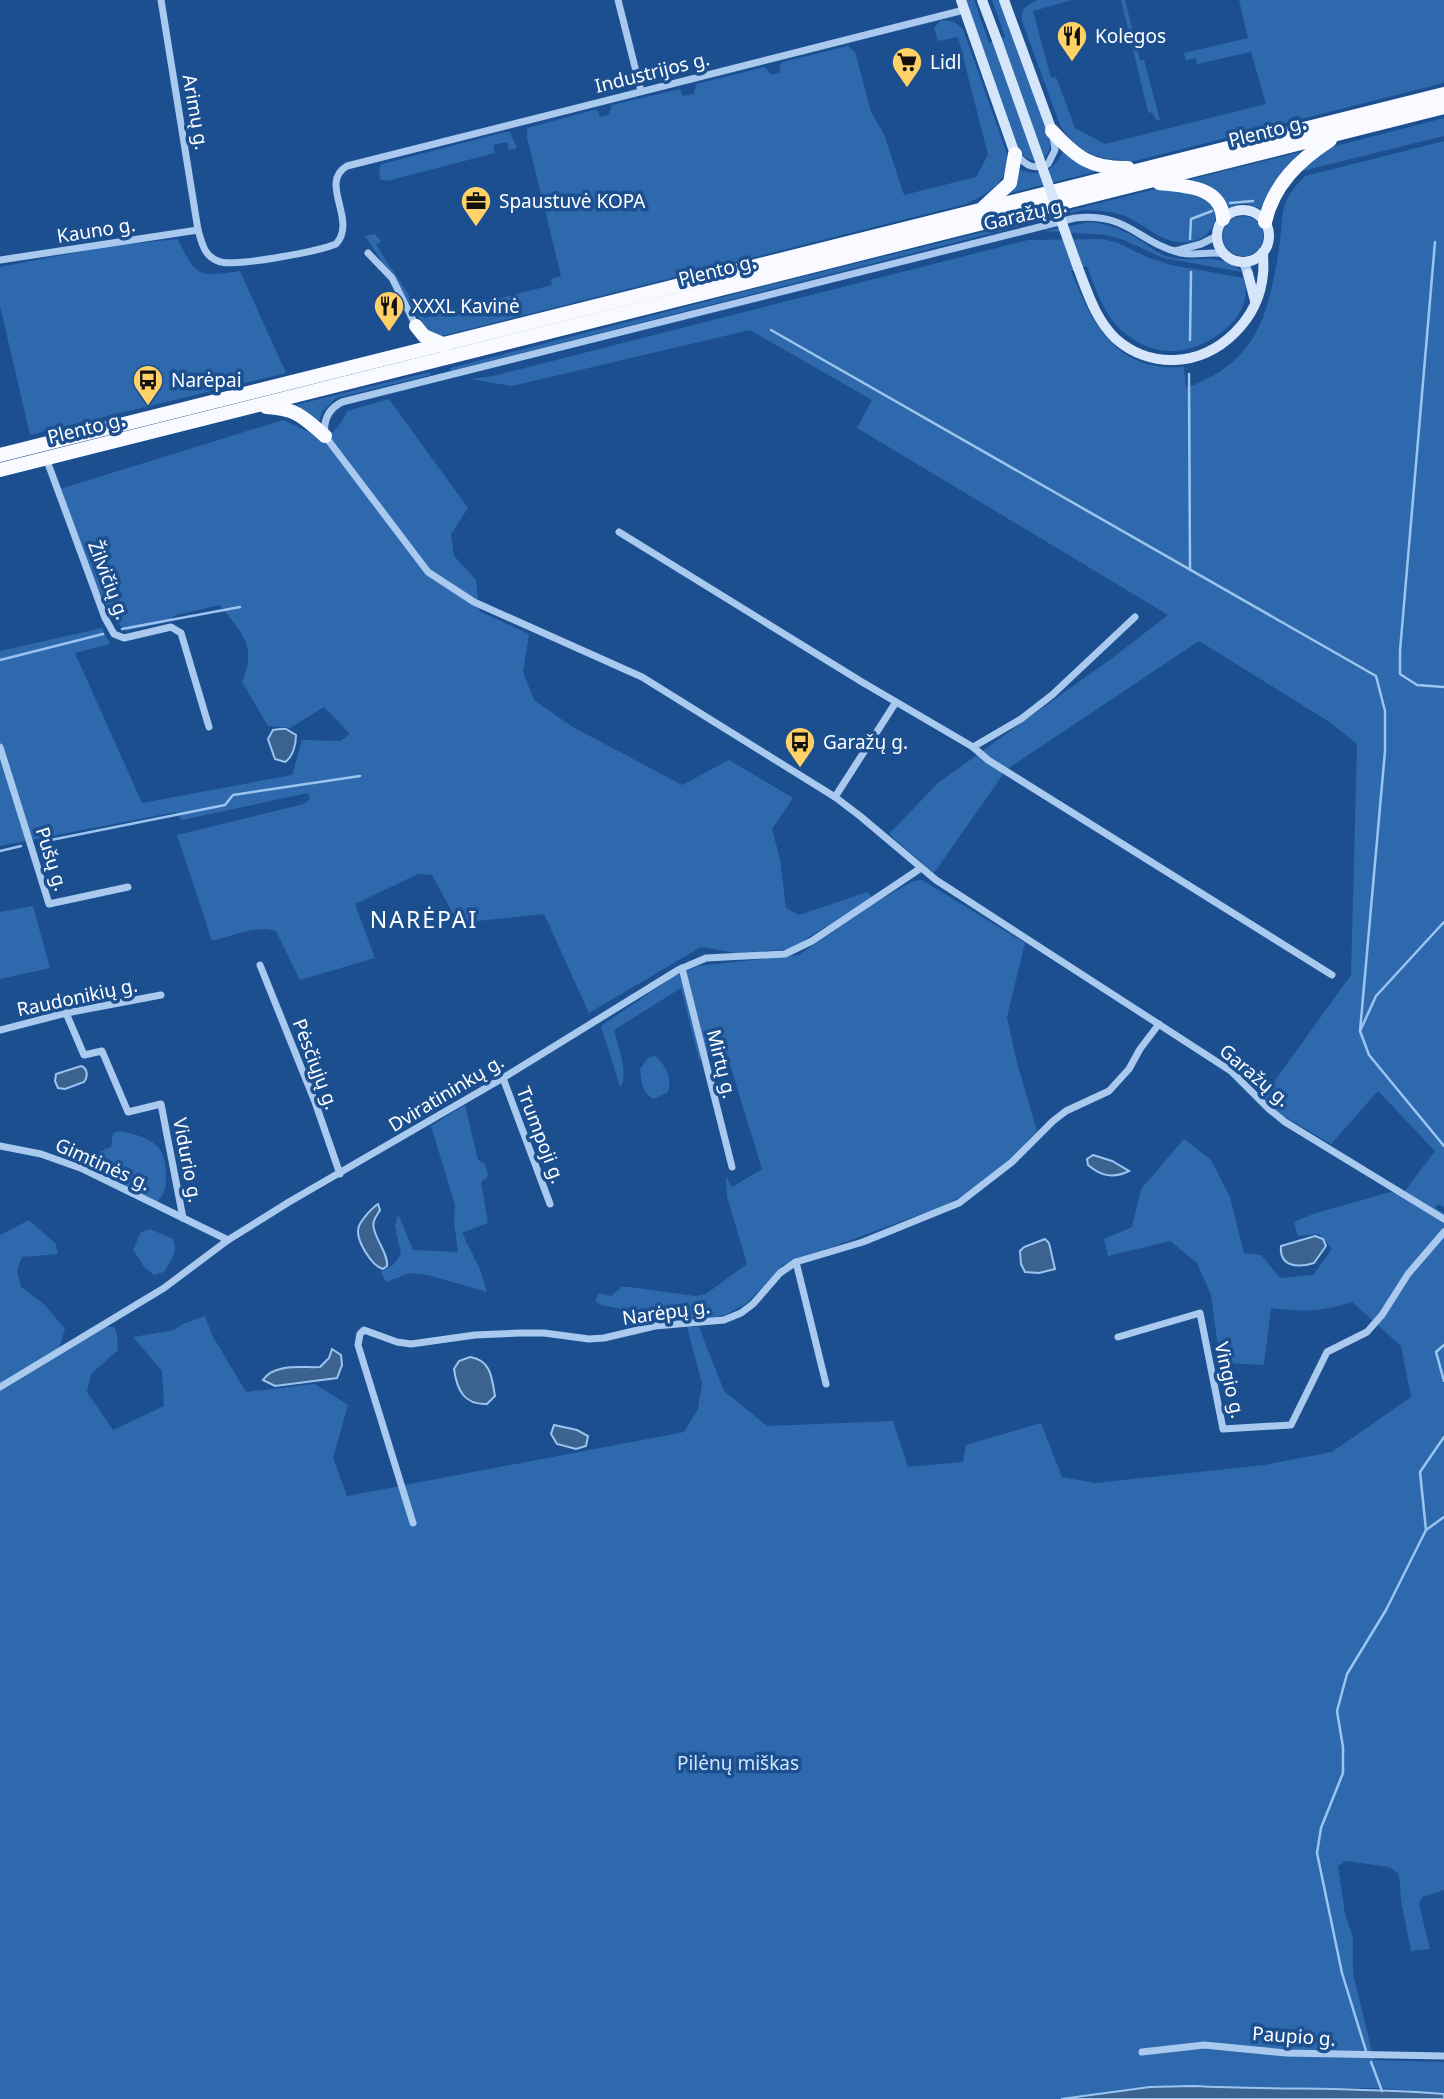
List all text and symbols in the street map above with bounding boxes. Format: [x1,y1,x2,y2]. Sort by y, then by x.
restaurant icon: Kolegos [1055,19,1089,63]
place label: Kolegos [1095,23,1166,49]
street label: Industrijos g. [592,45,712,99]
supermarket icon: Lidl [890,45,924,89]
place label: Lidl [930,49,961,75]
street label: Arimų g. [177,72,215,152]
street label: Plento g. [1226,109,1308,153]
office icon: Spaustuvė KOPA [459,184,493,228]
place label: Spaustuvė KOPA [499,188,646,214]
street label: Garažų g. [981,192,1069,236]
street label: Kauno g. [55,211,137,249]
street label: Plento g. [676,248,758,292]
restaurant icon: XXXL Kavinė [372,289,406,333]
place label: XXXL Kavinė [412,293,520,319]
bus stop icon: Narėpai [131,363,165,407]
place label: Narėpai [171,367,242,393]
street label: Plento g. [45,406,127,450]
street label: Žilvičių g. [82,537,136,623]
bus stop icon: Garažų g. [783,725,817,769]
place label: Garažų g. [823,729,908,755]
street label: Pušų g. [29,824,75,894]
district label: NARĖPAI [370,903,478,935]
street label: Raudonikių g. [14,972,140,1022]
street label: Pėsčiųjų g. [287,1015,345,1113]
street label: Mirtų g. [701,1027,743,1101]
street label: Garažų g. [1214,1038,1296,1112]
street label: Dviratininkų g. [383,1048,509,1138]
street label: Trumpoji g. [511,1083,571,1187]
street label: Vidurio g. [167,1115,209,1205]
street label: Gimtinės g. [51,1131,155,1197]
street label: Narėpų g. [620,1293,712,1331]
street label: Vingio g. [1209,1339,1251,1421]
park label: Pilėnų miškas [677,1750,799,1776]
street label: Paupio g. [1251,2020,1337,2052]

